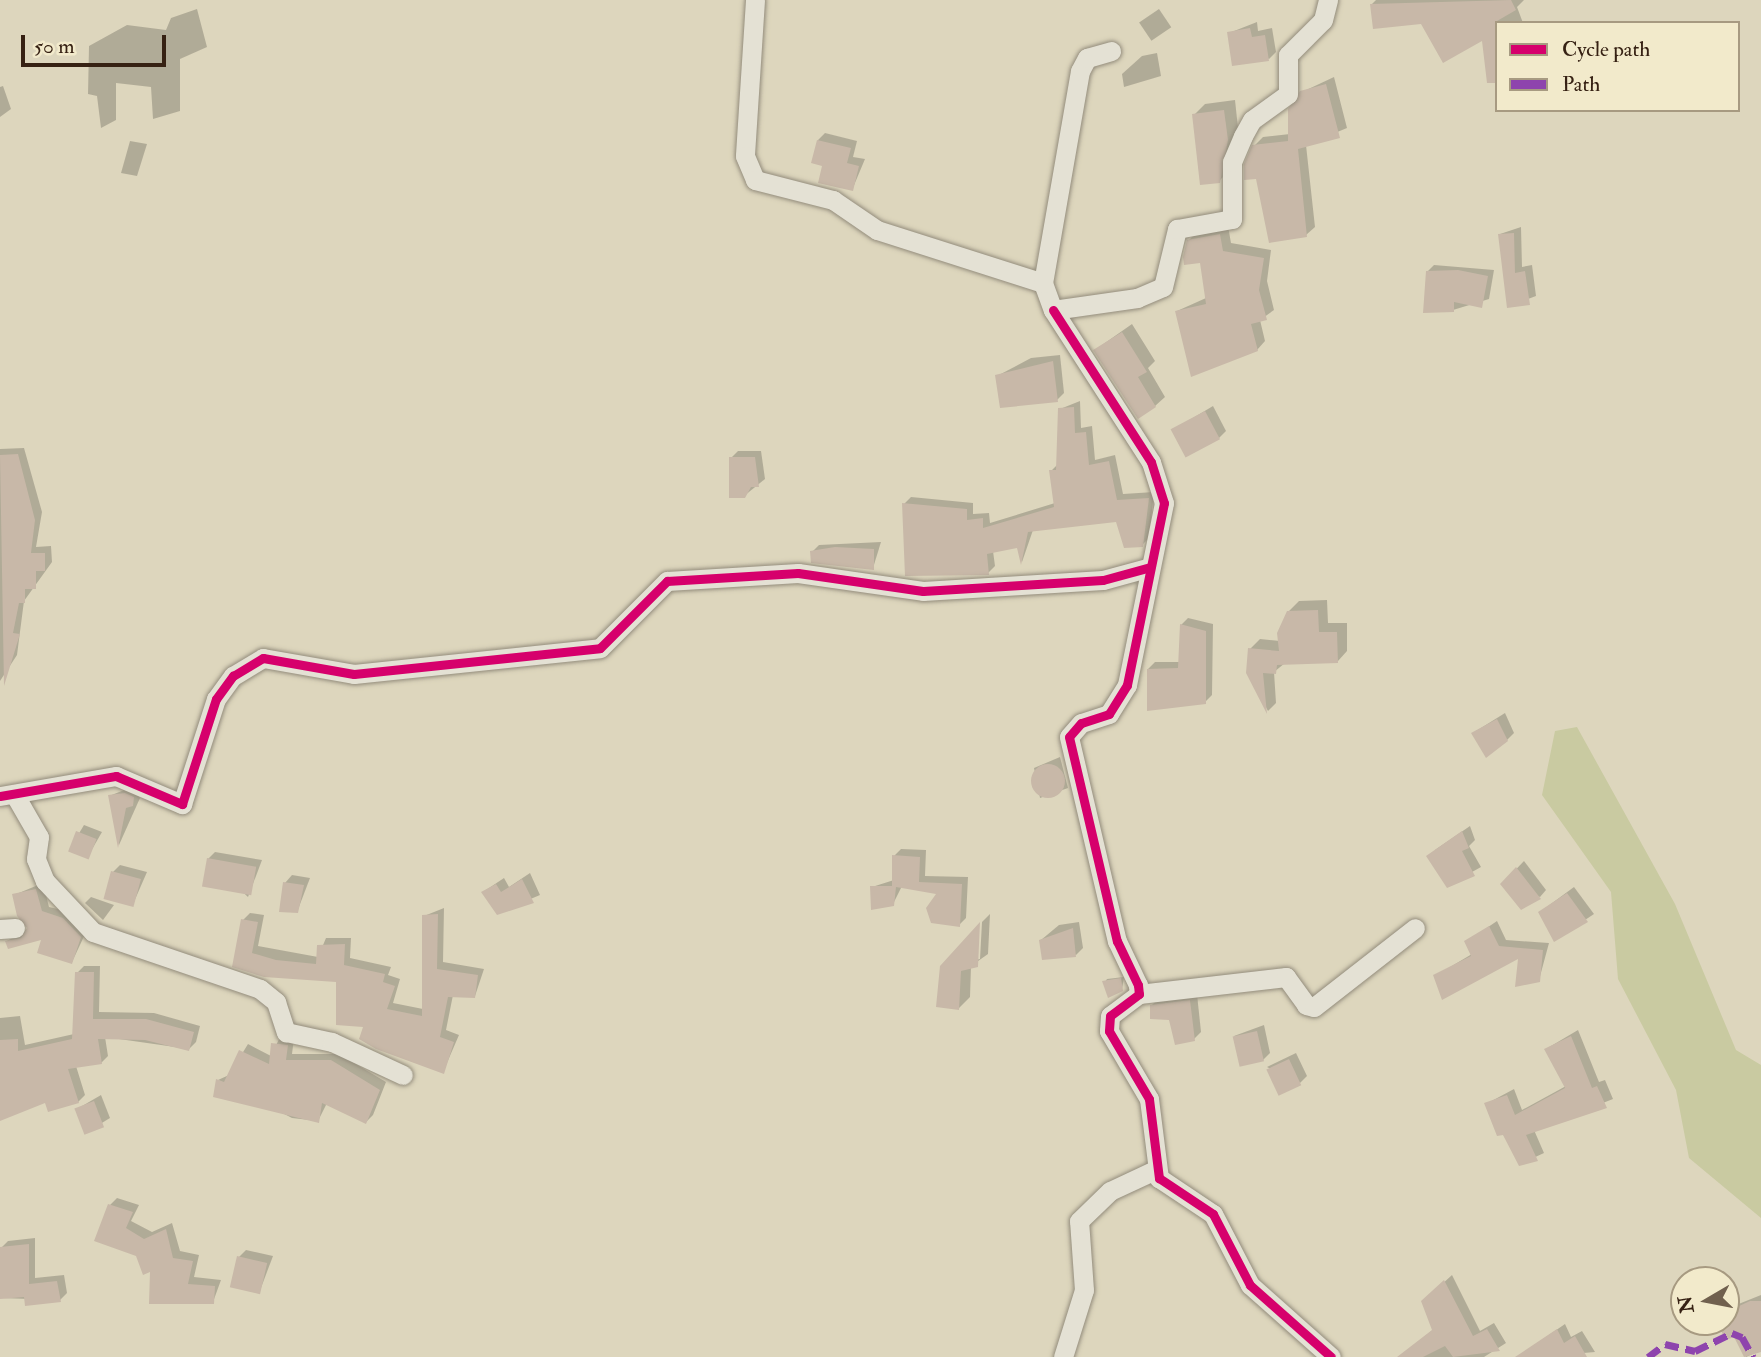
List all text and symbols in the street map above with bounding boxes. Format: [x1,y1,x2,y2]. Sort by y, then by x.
scale bar [24,21,170,65]
legend [1495,21,1740,112]
text: 50 m [34,33,75,60]
text: Cycle path [1562,36,1650,63]
text: Path [1562,71,1600,98]
north arrow [1670,1266,1740,1336]
text: N [1673,1294,1700,1315]

